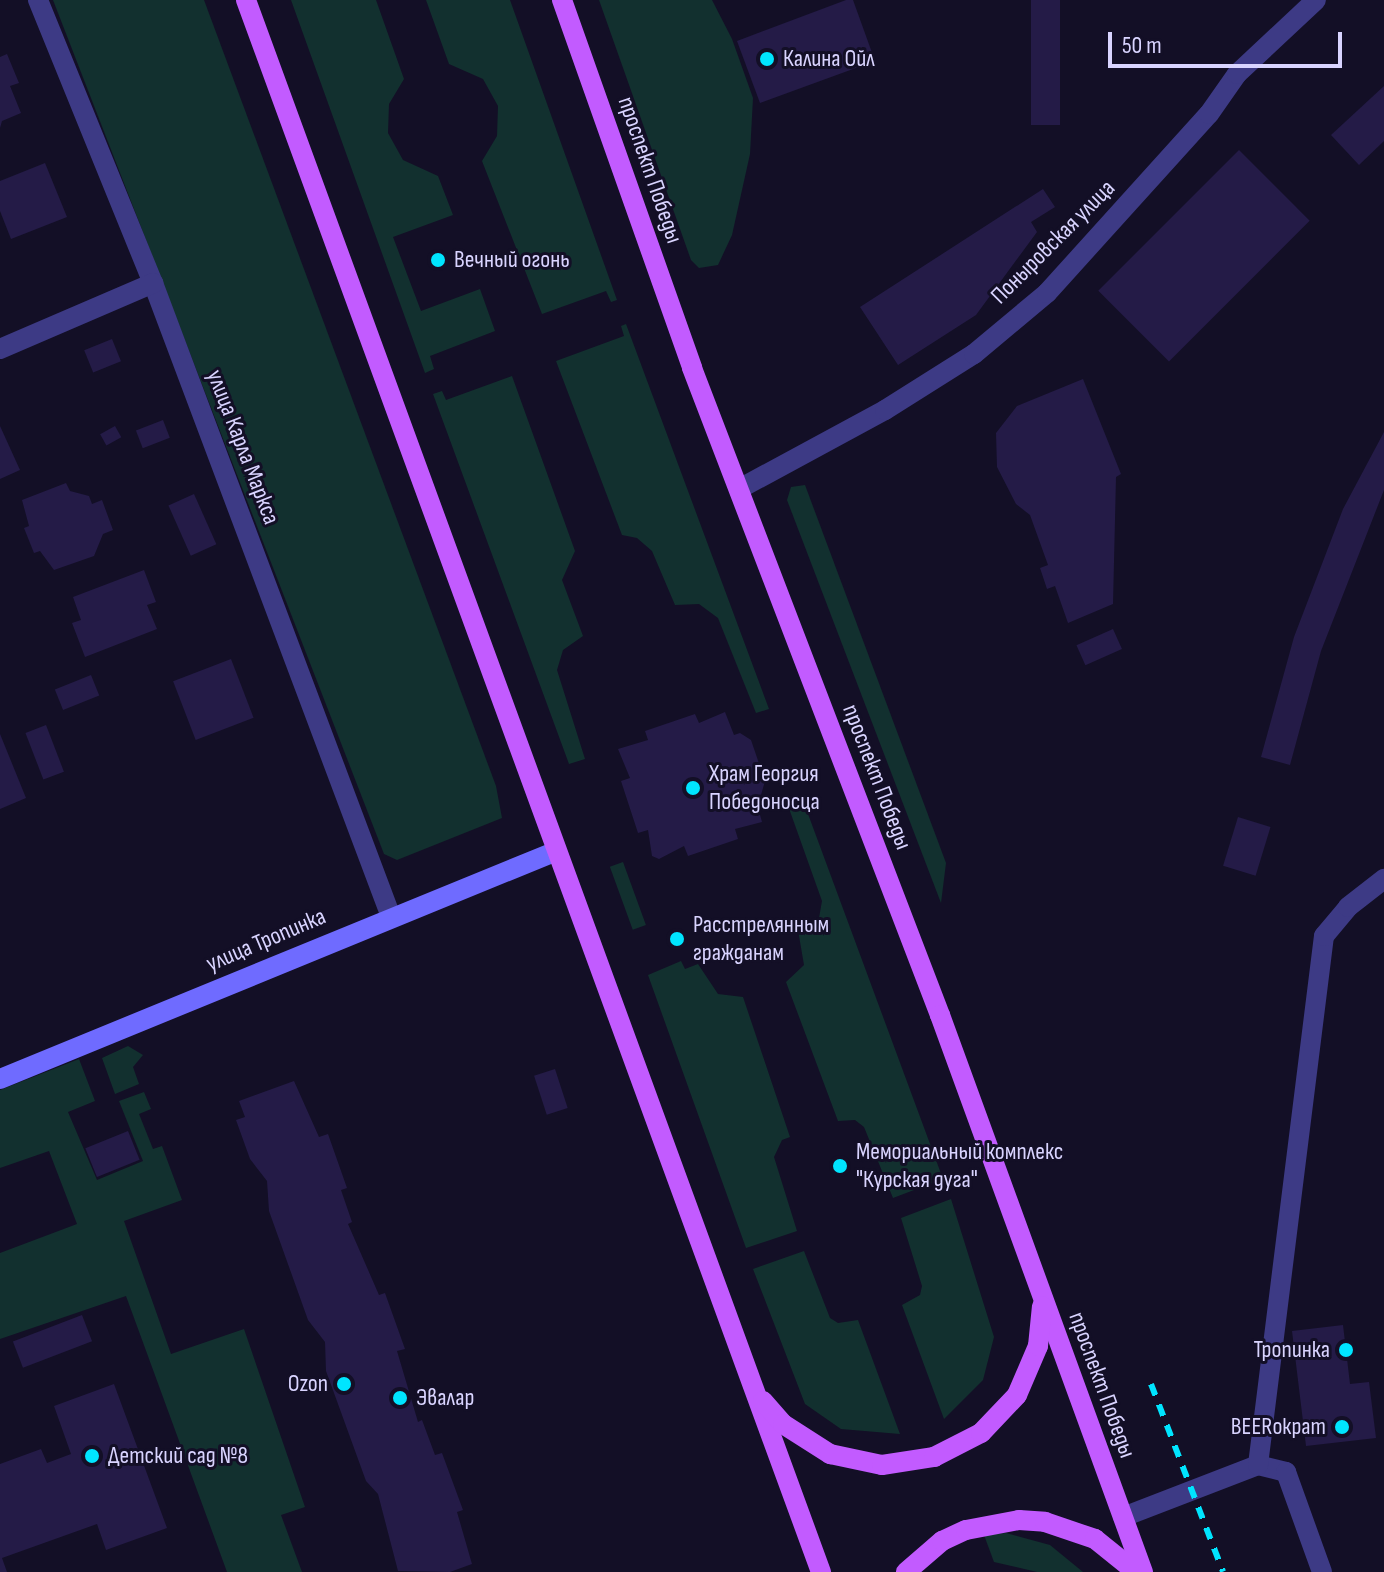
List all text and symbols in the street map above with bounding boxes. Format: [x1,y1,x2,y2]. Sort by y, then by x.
scale bar [1112,16,1346,66]
text: 50 m [1122,31,1162,60]
place label: Калина Ойл [783,45,875,73]
marker: Калина Ойл [758,50,776,68]
street label: проспект Победы [611,93,689,247]
street label: Поныровская улица [985,174,1121,310]
place label: Вечный огонь [454,246,570,274]
marker: Вечный огонь [429,251,447,269]
street label: улица Карла Маркса [200,366,286,528]
street label: проспект Победы [836,700,918,854]
place label: Храм Георгия Победоносца [709,760,820,816]
marker: Храм Георгия Победоносца [684,779,702,797]
street label: улица Тропинка [202,902,330,978]
place label: Расстрелянным гражданам [693,911,829,967]
marker: Расстрелянным гражданам [668,930,686,948]
place label: Мемориальный комплекс "Курская дуга" [856,1138,1063,1194]
marker: Мемориальный комплекс "Курская дуга" [831,1157,849,1175]
street label: проспект Победы [1062,1308,1142,1462]
place label: Тропинка [1254,1336,1330,1364]
marker: Тропинка [1337,1341,1355,1359]
place label: Ozon [288,1370,328,1398]
marker: Ozon [335,1375,353,1393]
place label: Эвалар [416,1384,474,1412]
marker: Эвалар [391,1389,409,1407]
place label: BEERократ [1231,1413,1326,1441]
marker: BEERократ [1333,1418,1351,1436]
place label: Детский сад №8 [108,1442,248,1470]
marker: Детский сад №8 [83,1447,101,1465]

